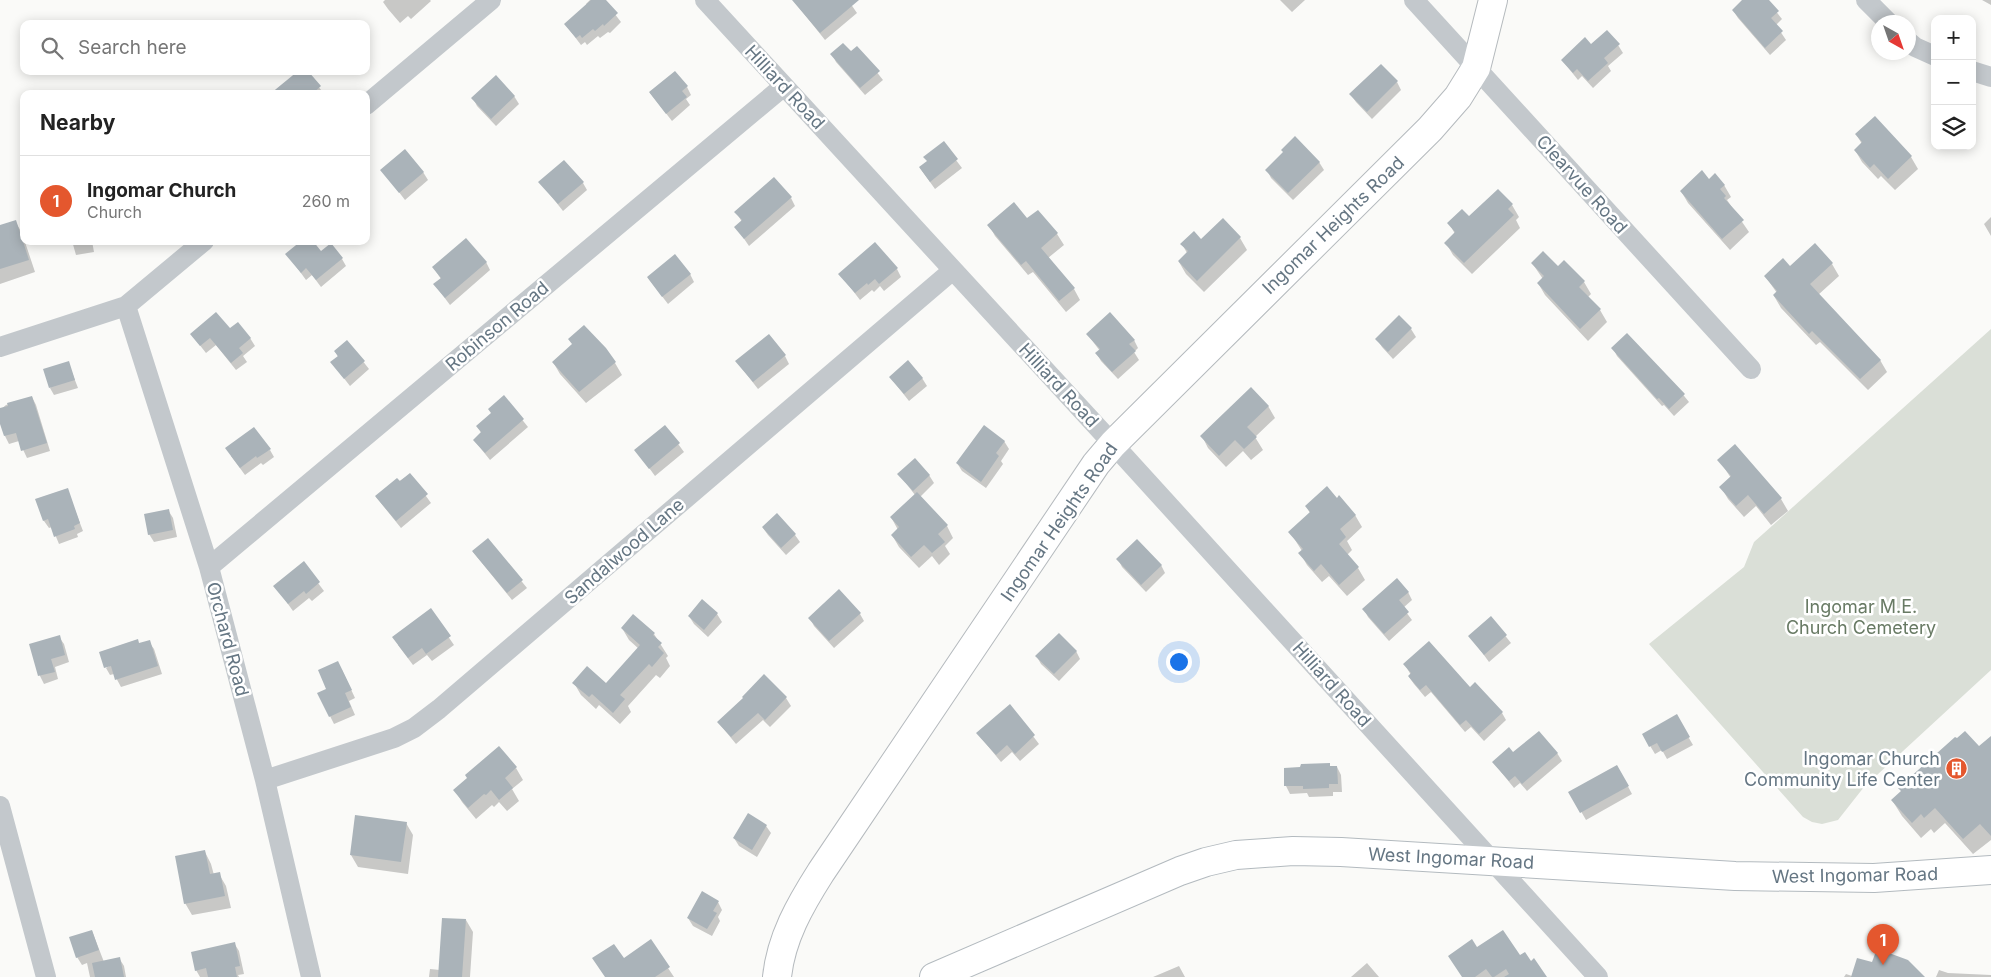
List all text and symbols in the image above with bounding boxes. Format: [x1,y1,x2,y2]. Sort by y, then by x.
north arrow [1871,15,1916,60]
map controls [1931,15,1976,150]
button: + [1931,15,1976,60]
search box [20,20,370,75]
icon: search [38,34,66,62]
text: Search here [78,36,187,59]
street label: Hilliard Road [741,41,829,133]
button: − [1931,60,1976,105]
button: layers [1931,105,1976,150]
text: Nearby [40,110,115,135]
street label: Clearvue Road [1532,130,1632,238]
street label: Ingomar Heights Road [1258,152,1408,298]
text: Ingomar Church [87,179,236,202]
text: 1 [53,191,59,211]
text: 260 m [302,191,350,211]
text: Church [87,202,142,222]
street label: Robinson Road [441,277,553,375]
street label: Hilliard Road [1015,339,1103,431]
street label: Ingomar Heights Road [996,439,1122,605]
street label: Sandalwood Lane [560,493,688,609]
street label: Orchard Road [203,580,253,698]
park label: Ingomar M.E. Church Cemetery [1786,596,1936,638]
street label: Hilliard Road [1288,637,1376,731]
your location [1166,649,1192,675]
place label: Ingomar Church Community Life Center [1744,748,1940,790]
building icon: Ingomar Church Community Life Center [1944,756,1968,780]
street label: West Ingomar Road [1367,843,1535,873]
street label: West Ingomar Road [1772,863,1938,887]
pin: 1 [1867,924,1899,965]

